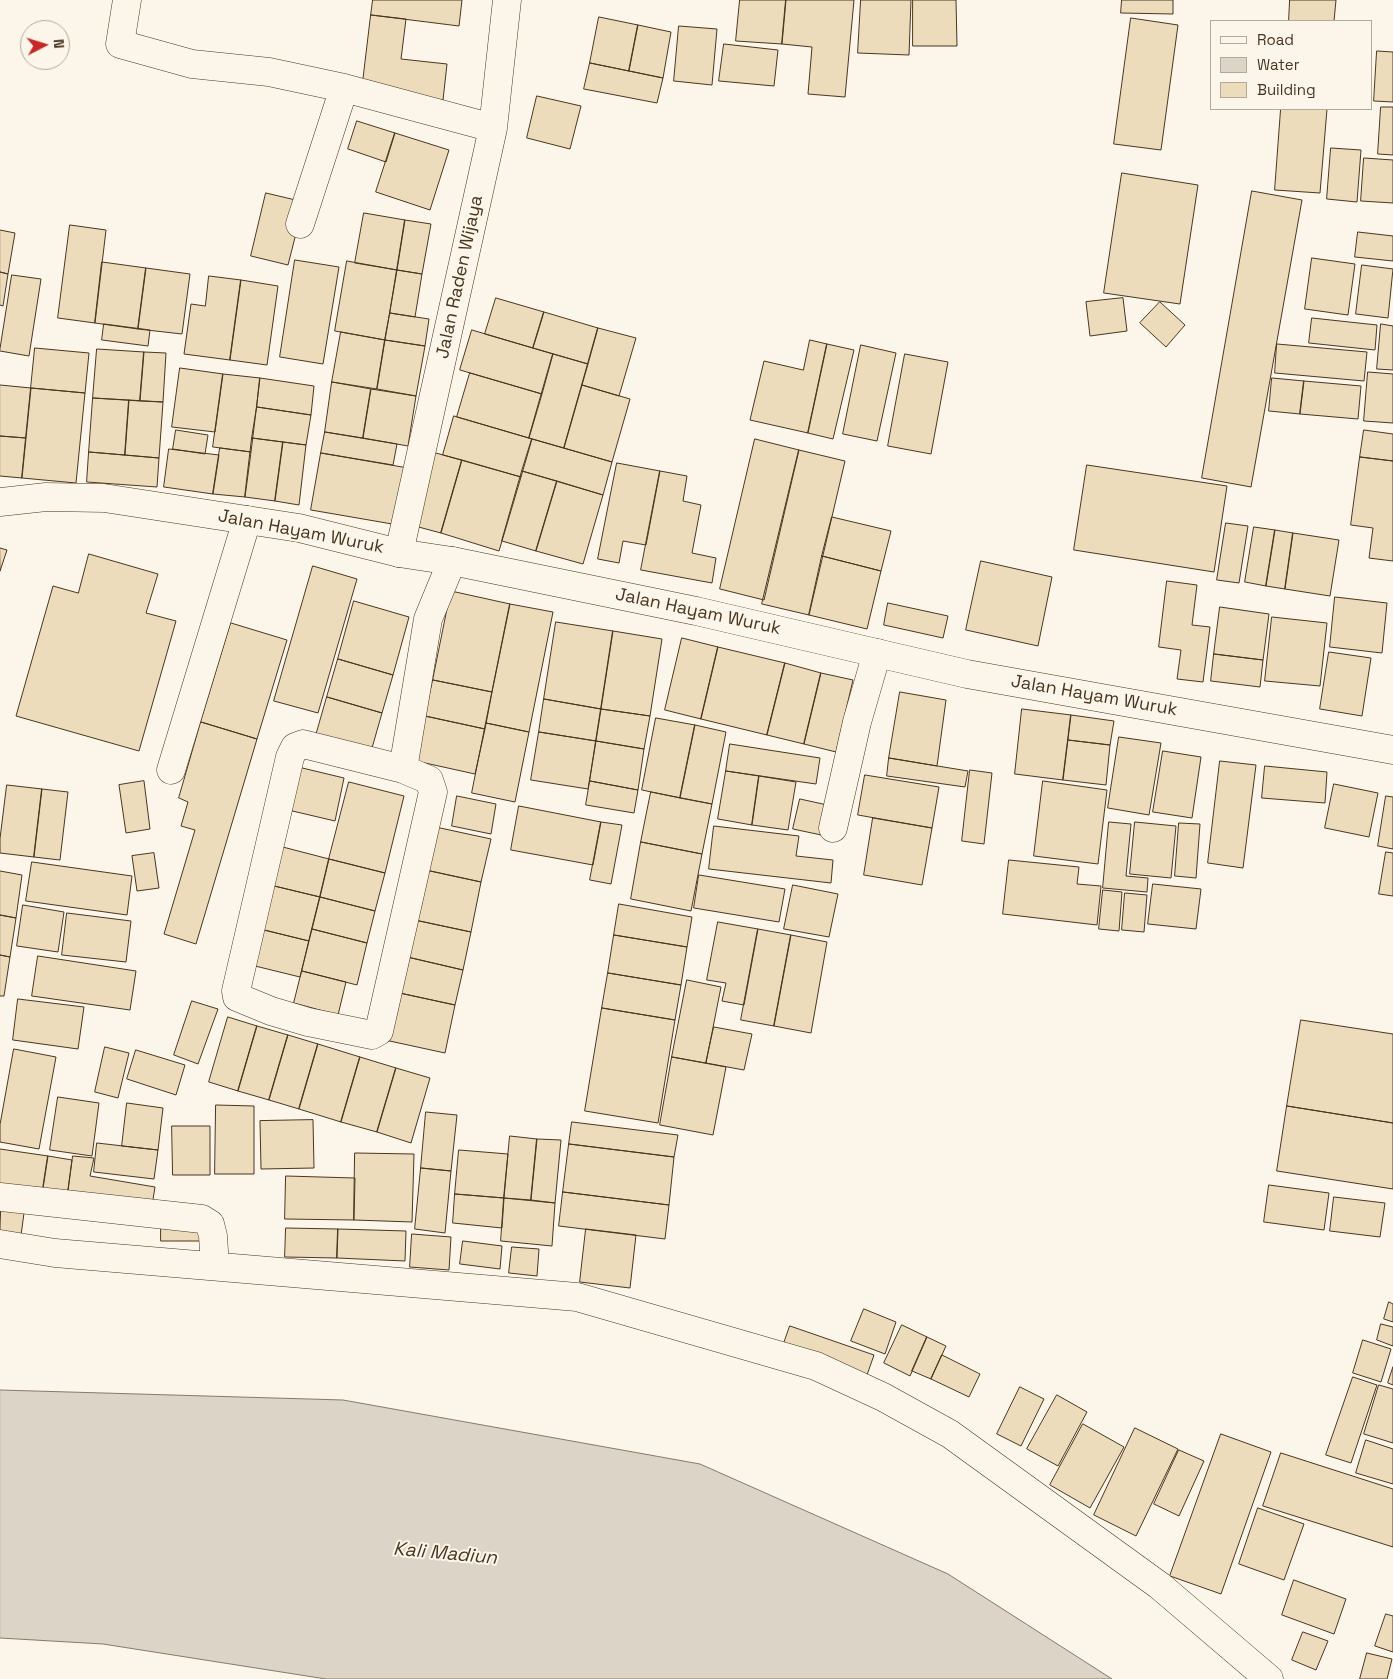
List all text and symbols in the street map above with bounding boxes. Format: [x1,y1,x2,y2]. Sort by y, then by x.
north arrow [20,20,70,70]
legend [1210,20,1373,110]
text: Road [1257,30,1294,49]
text: N [50,38,68,49]
text: Water [1257,55,1299,74]
text: Building [1257,80,1316,99]
street label: Jalan Raden Wijaya [432,193,488,361]
street label: Jalan Hayam Wuruk [216,505,386,559]
street label: Jalan Hayam Wuruk [613,584,783,640]
street label: Jalan Hayam Wuruk [1009,671,1179,721]
water label: Kali Madiun [392,1538,498,1570]

